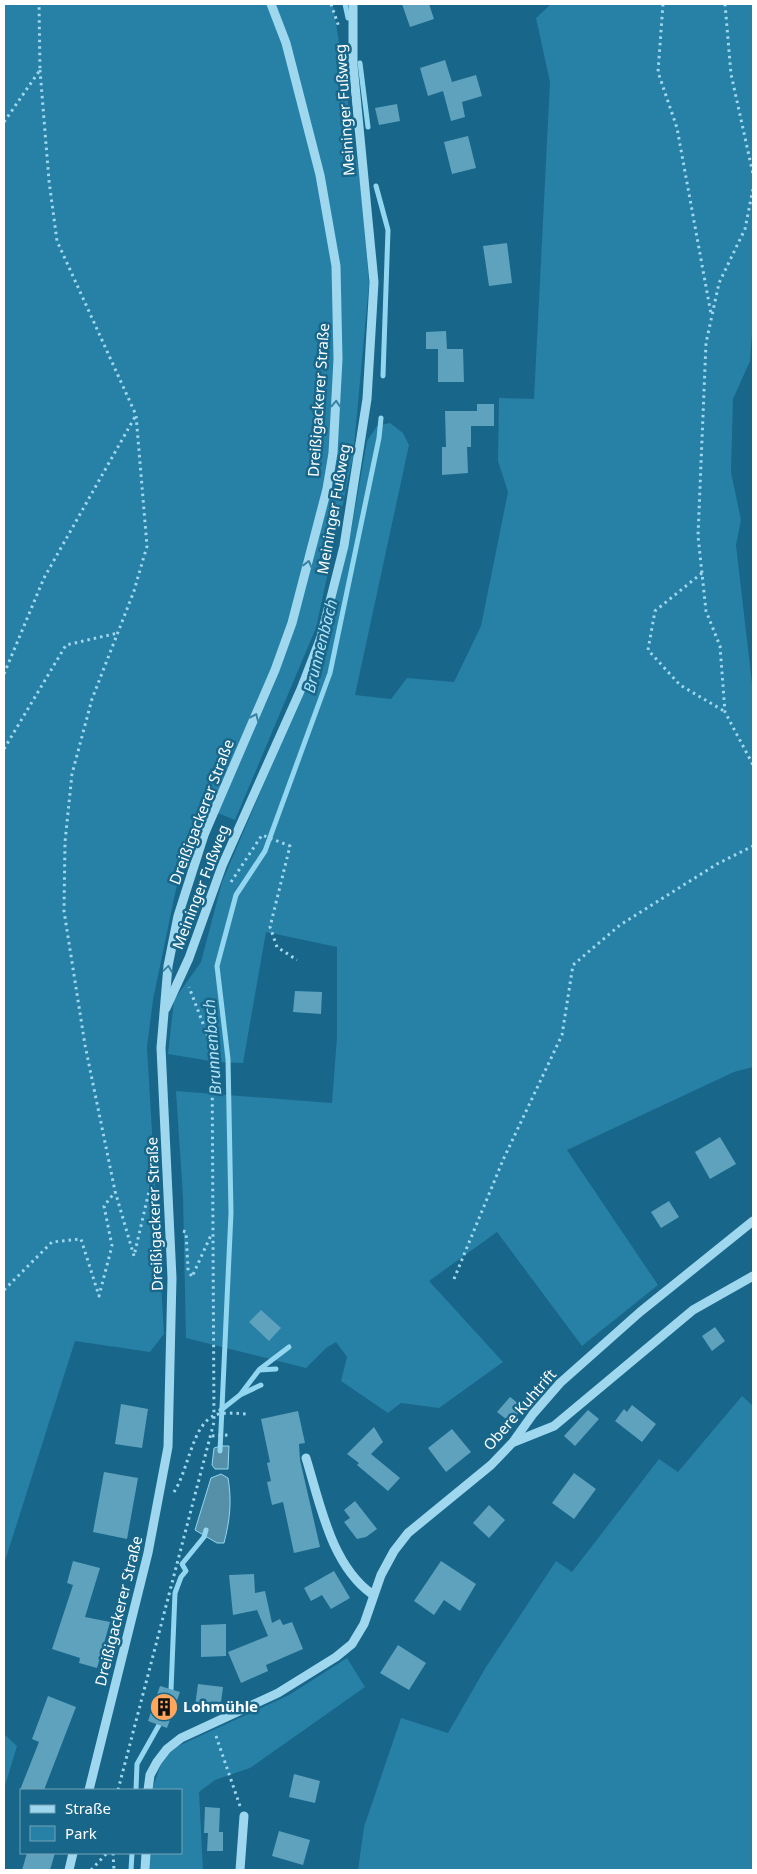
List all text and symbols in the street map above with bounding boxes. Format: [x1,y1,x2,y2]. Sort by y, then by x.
street label: Meininger Fußweg [329,43,359,177]
street label: Dreißigackerer Straße [303,322,333,478]
one-way arrow [330,400,341,408]
street label: Meininger Fußweg [312,442,354,576]
one-way arrow [303,560,313,568]
water label: Brunnenbach [298,597,342,695]
one-way arrow [248,713,259,722]
street label: Dreißigackerer Straße [164,736,238,887]
street label: Meininger Fußweg [167,821,233,952]
one-way arrow [162,965,173,973]
water label: Brunnenbach [198,998,226,1096]
street label: Dreißigackerer Straße [141,1137,167,1291]
street label: Obere Kuhtrift [478,1364,560,1454]
street label: Dreißigackerer Straße [90,1534,146,1688]
building icon: Lohmühle [149,1692,179,1722]
place label: Lohmühle [183,1696,258,1716]
legend [20,1789,182,1854]
text: Straße [65,1798,111,1818]
text: Park [65,1823,97,1843]

